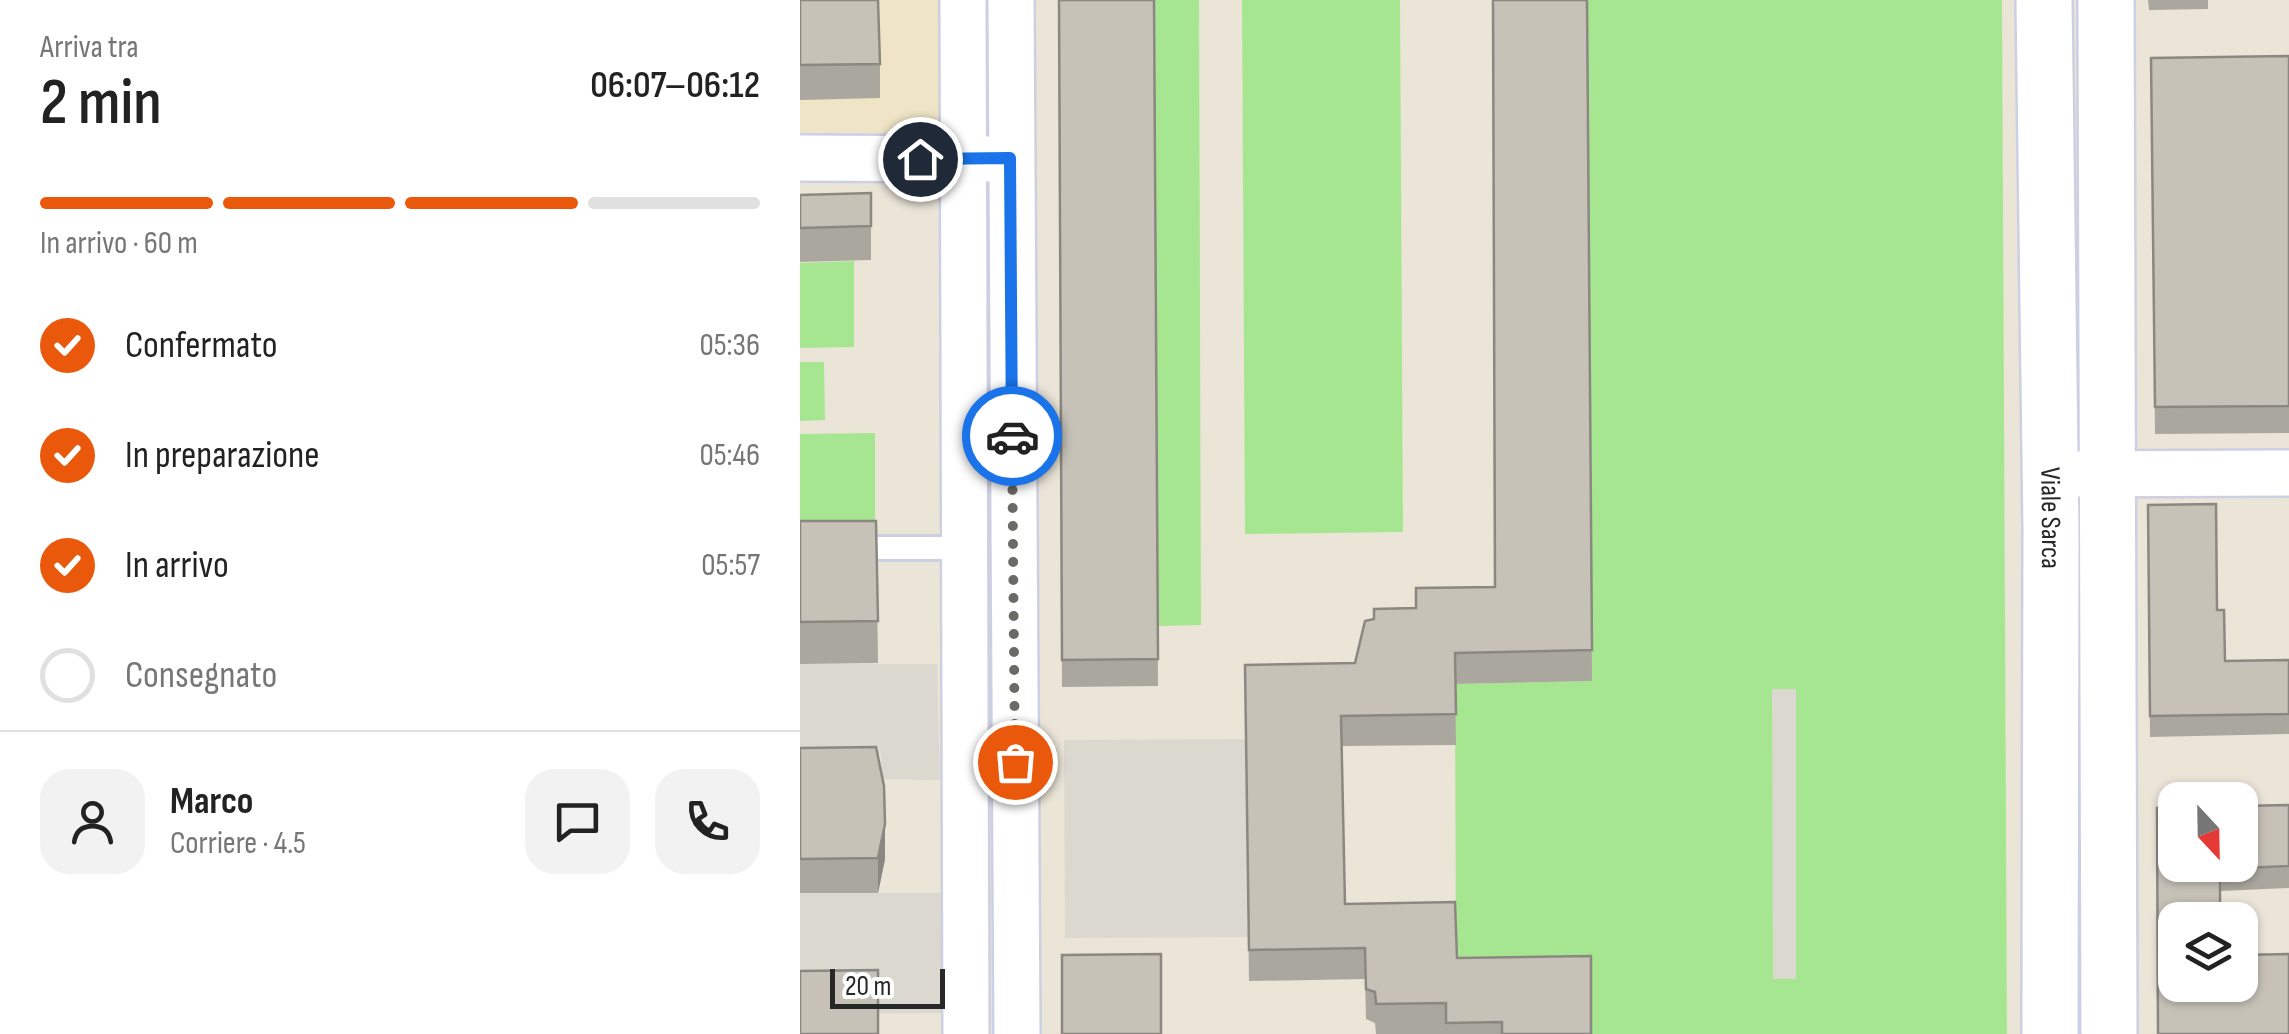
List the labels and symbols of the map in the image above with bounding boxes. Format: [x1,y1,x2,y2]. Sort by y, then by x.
pin [878,117,963,202]
courier [962,386,1062,486]
street label: Viale Sarca [2034,467,2068,569]
pin [973,720,1058,805]
north arrow [2158,782,2258,882]
scale bar [830,964,945,1008]

